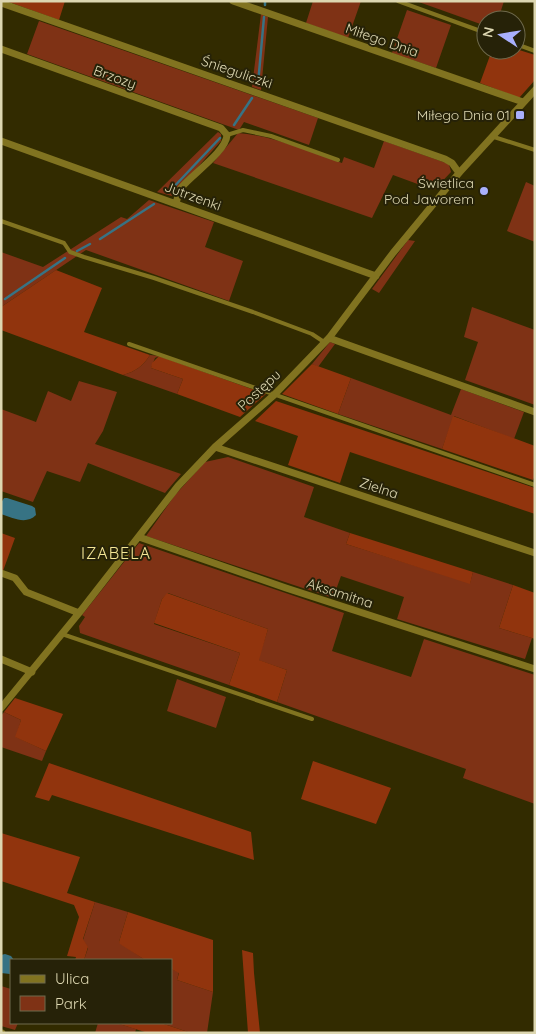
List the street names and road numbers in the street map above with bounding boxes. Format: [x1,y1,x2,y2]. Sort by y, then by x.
street label: Miłego Dnia [343,19,421,61]
street label: Śnieguliczki [199,51,275,93]
street label: Brzozy [91,61,139,93]
street label: Jutrzenki [162,177,224,215]
street label: Postępu [234,366,284,414]
street label: Zielna [357,473,401,503]
street label: Aksamitna [305,574,375,612]

